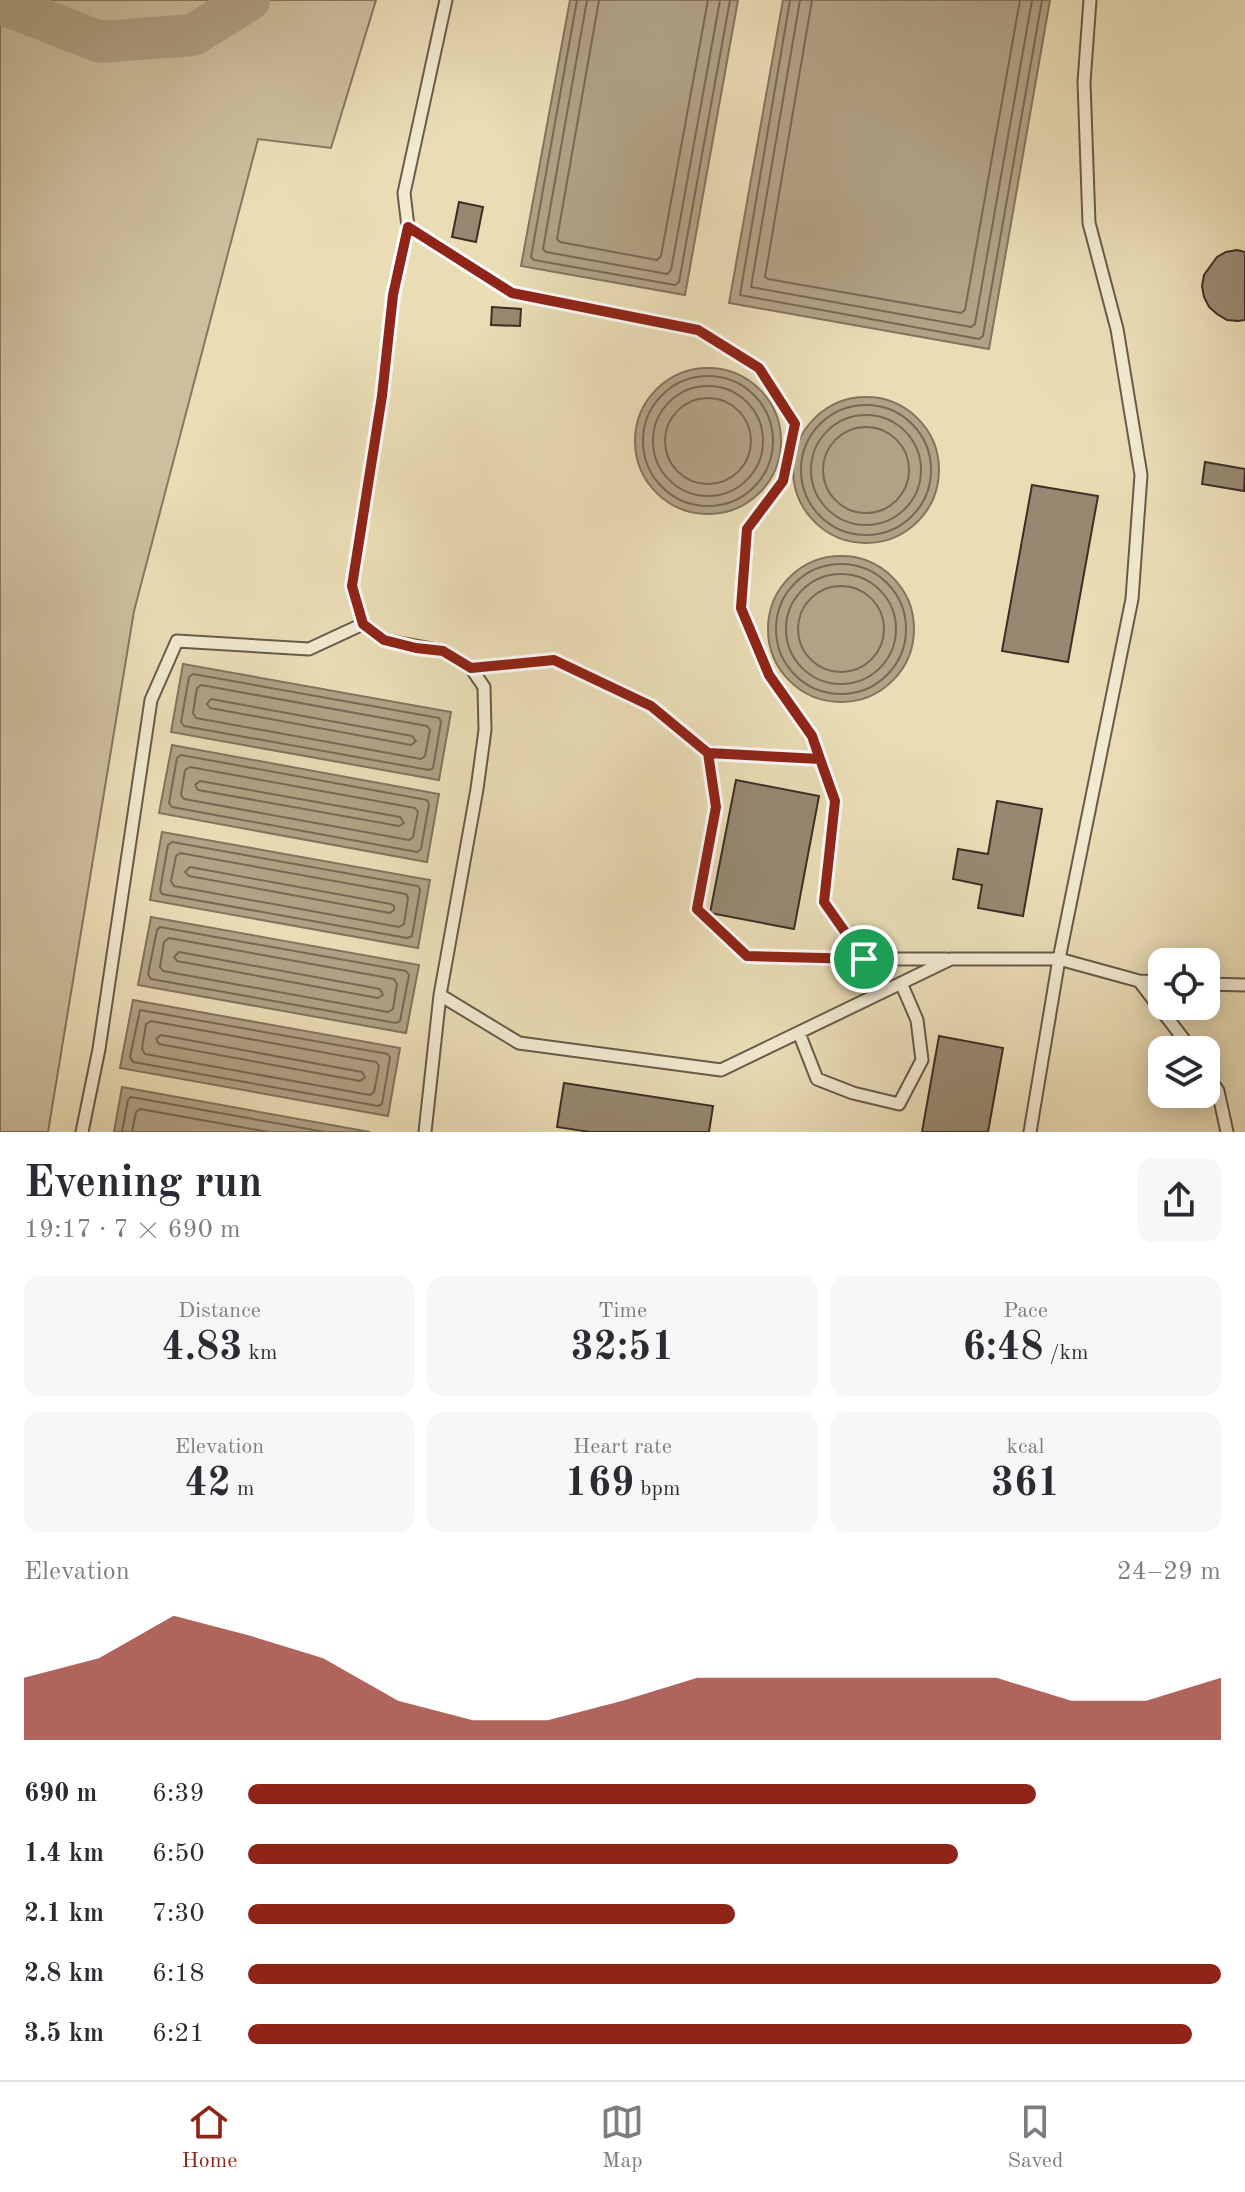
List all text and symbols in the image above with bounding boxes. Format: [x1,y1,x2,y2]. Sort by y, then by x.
pin [830,925,898,993]
icon: arrive [842,937,886,981]
map controls [1148,948,1220,1108]
button: locate [1148,948,1220,1020]
button: layers [1148,1036,1220,1108]
button: share [1137,1158,1221,1242]
text: Evening run [24,1162,262,1206]
text: 19:17 · 7 × 690 m [24,1217,241,1243]
text: Distance [178,1300,261,1322]
text: Time [598,1300,647,1322]
text: Pace [1003,1300,1048,1322]
text: 4.83 [162,1329,242,1369]
text: 32:51 [571,1329,675,1369]
text: 6:48 [963,1329,1043,1369]
text: km [242,1342,277,1364]
text: /km [1043,1342,1088,1364]
text: Elevation [175,1436,264,1458]
text: Heart rate [573,1436,672,1458]
text: kcal [1007,1436,1044,1458]
text: 42 [184,1465,231,1505]
text: 169 [565,1465,634,1505]
text: 361 [991,1465,1060,1505]
text: m [231,1478,255,1500]
text: bpm [634,1478,680,1500]
text: Elevation [24,1559,130,1585]
text: 24–29 m [1117,1559,1221,1585]
text: 690 m [24,1781,97,1807]
text: 6:39 [152,1781,205,1807]
text: 1.4 km [24,1841,104,1867]
text: 6:50 [152,1841,205,1867]
text: 2.1 km [24,1901,104,1927]
text: 7:30 [152,1901,205,1927]
text: 2.8 km [24,1961,104,1987]
text: 6:18 [152,1961,205,1987]
text: 3.5 km [24,2021,104,2047]
text: 6:21 [152,2021,205,2047]
tab: Home [182,2100,237,2175]
tab: Map [600,2100,644,2175]
tab: Saved [1007,2100,1063,2175]

